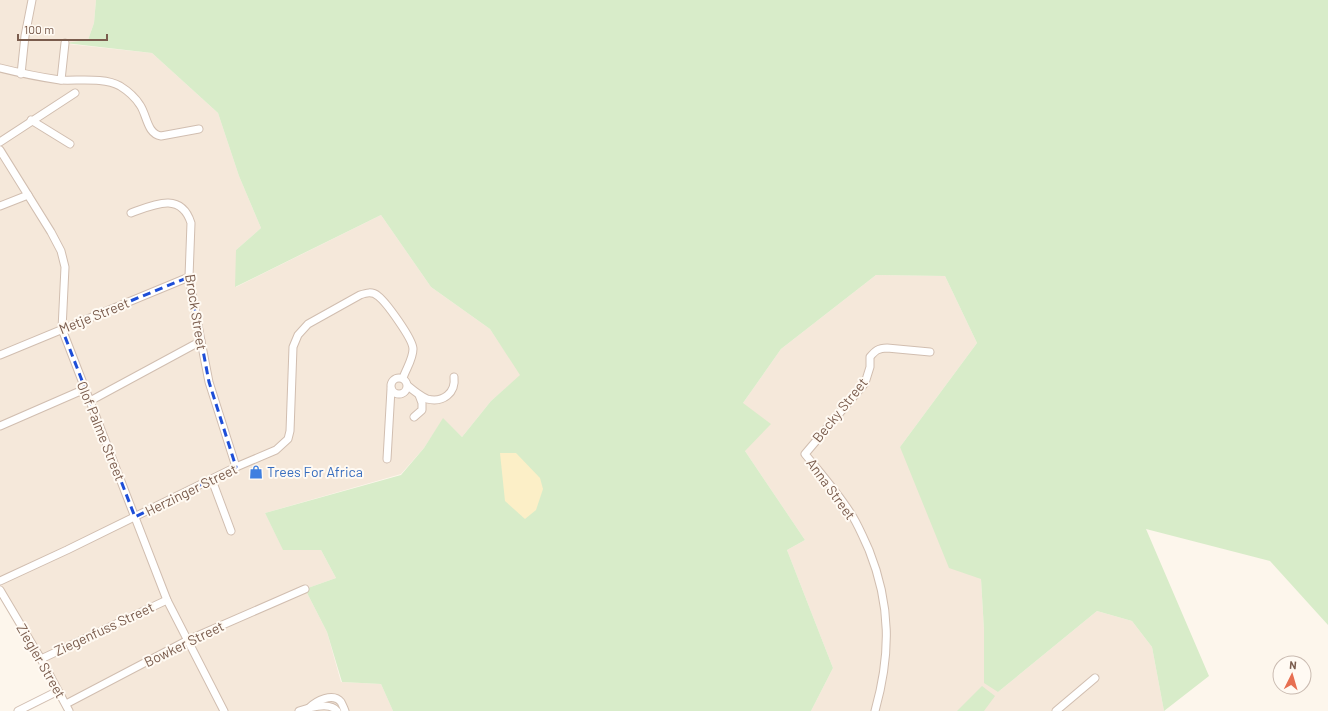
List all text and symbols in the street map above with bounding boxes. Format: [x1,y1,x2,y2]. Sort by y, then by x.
scale bar [18,16,107,42]
text: 100 m [24,22,54,36]
street label: Brock Street [182,273,211,351]
street label: Metje Street [56,294,131,337]
street label: Becky Street [808,374,871,445]
street label: Olof Palme Street [74,379,129,483]
street label: Anna Street [803,455,859,523]
street label: Herzinger Street [142,460,240,519]
place label: Trees For Africa [267,463,363,480]
shop icon: Trees For Africa [248,464,264,480]
street label: Ziegenfuss Street [51,598,156,659]
street label: Bowker Street [141,617,226,670]
street label: Ziegler Street [13,621,70,701]
north arrow [1272,655,1312,695]
text: N [1289,658,1297,671]

